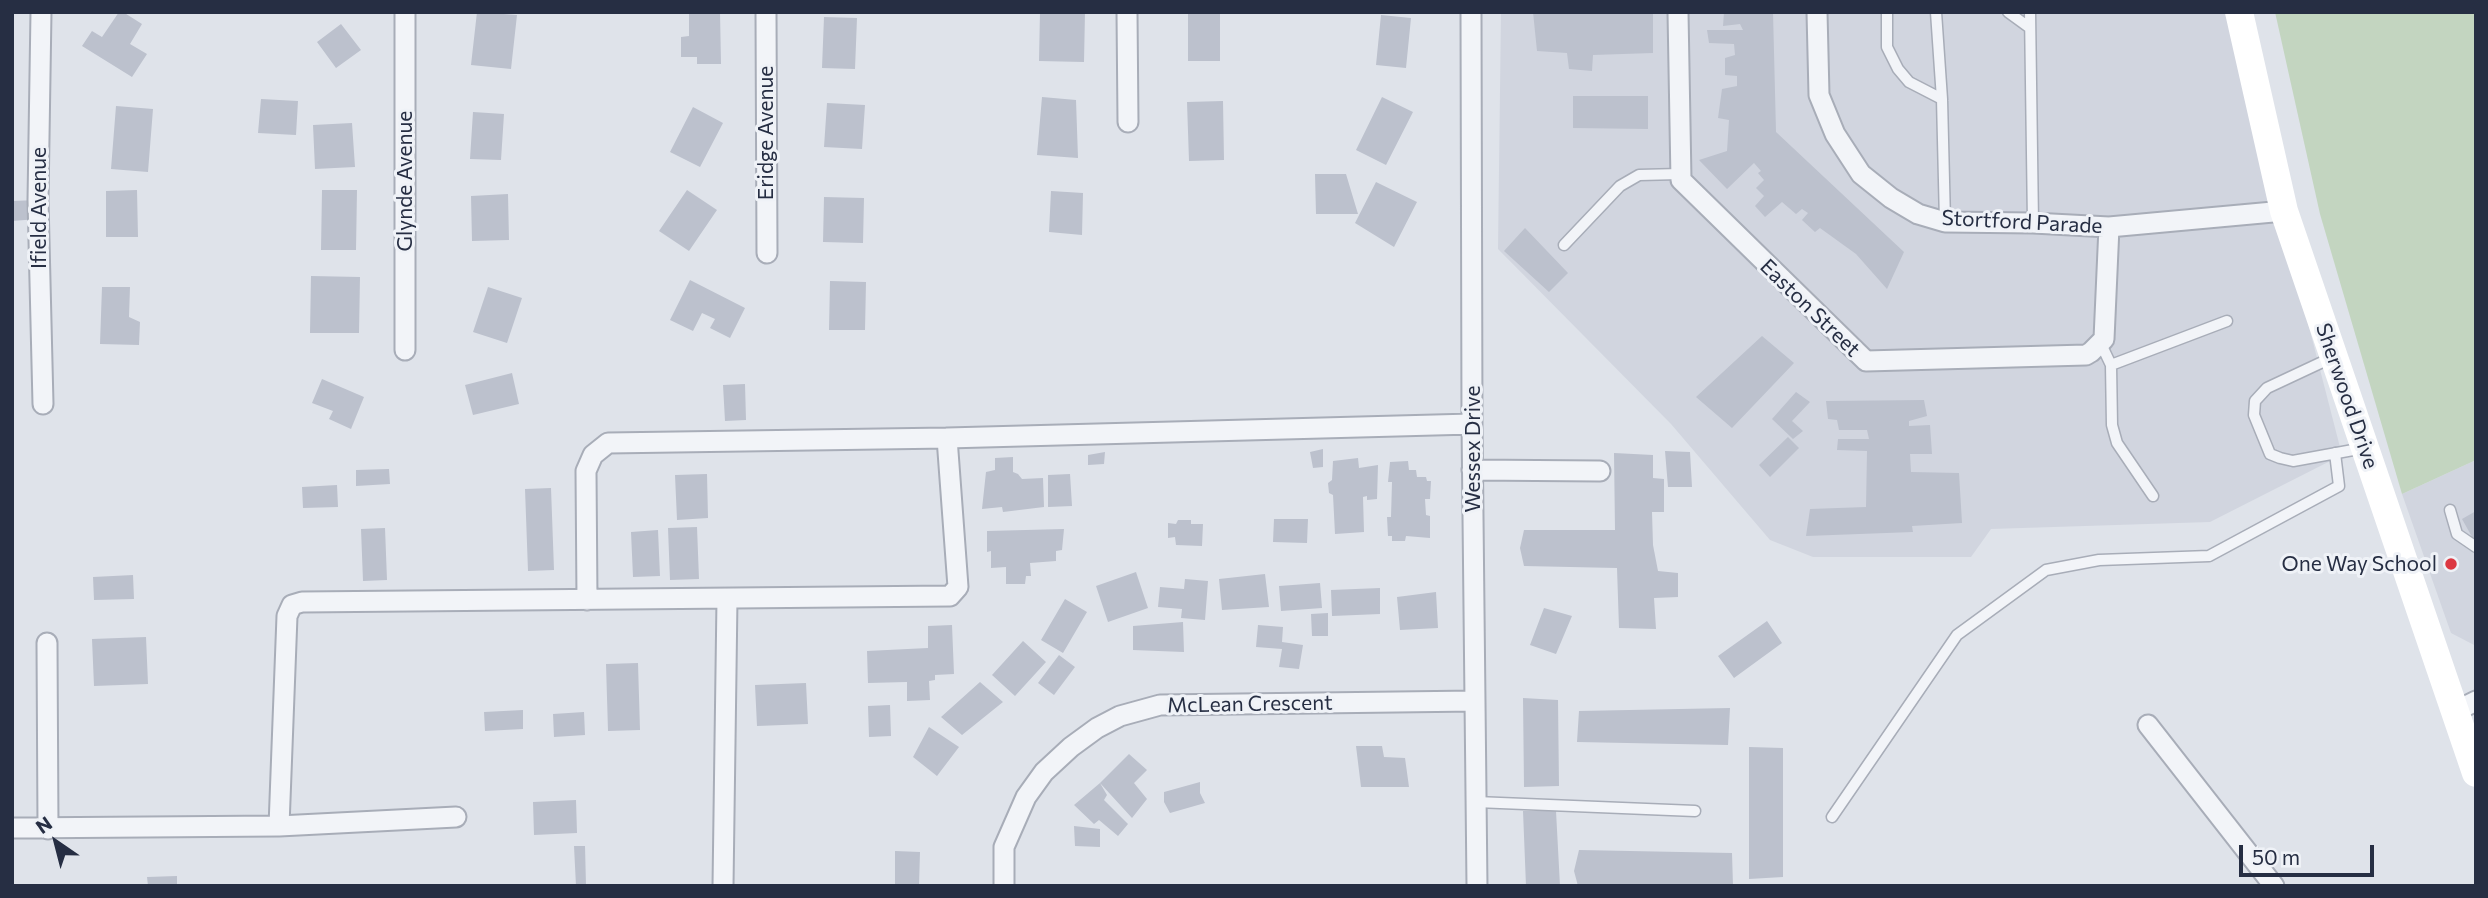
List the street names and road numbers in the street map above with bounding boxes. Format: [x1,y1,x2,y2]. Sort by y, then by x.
street label: Eridge Avenue [753,66,779,200]
street label: Glynde Avenue [392,111,418,251]
street label: Ifield Avenue [26,147,52,269]
street label: Stortford Parade [1941,205,2103,239]
street label: Easton Street [1755,254,1865,362]
street label: Sherwood Drive [2310,320,2384,472]
street label: Wessex Drive [1460,385,1486,513]
street label: McLean Crescent [1167,690,1333,718]

